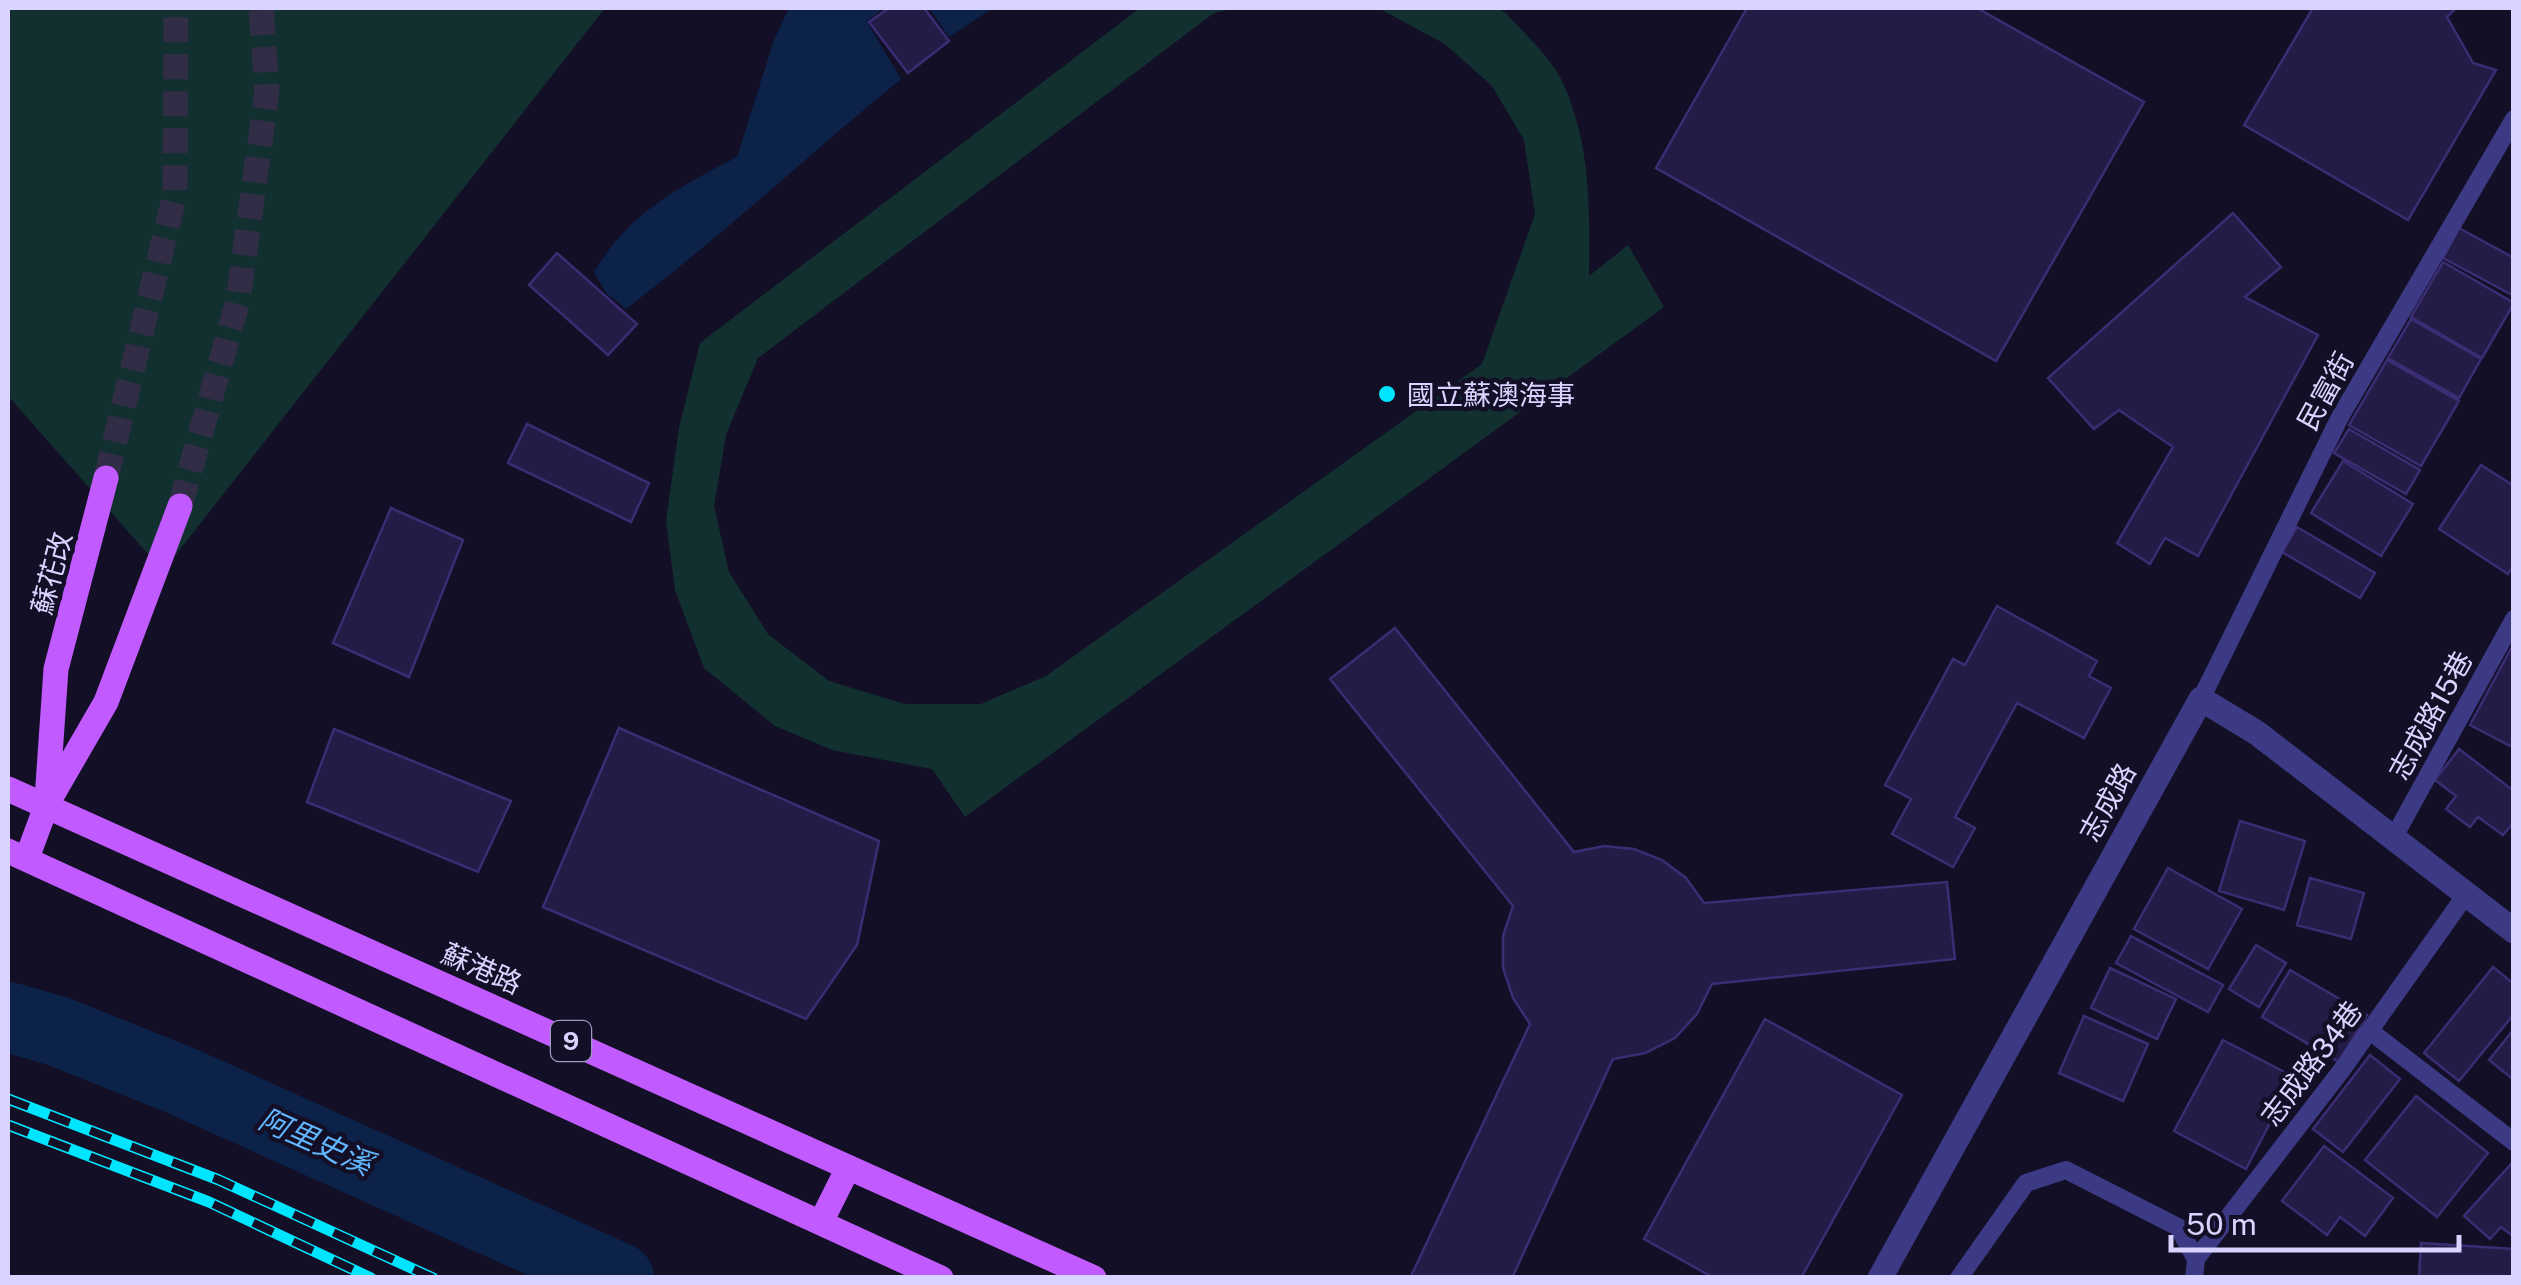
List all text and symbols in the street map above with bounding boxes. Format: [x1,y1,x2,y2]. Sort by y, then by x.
street label: 民富街 [2290,346,2360,436]
place label: 國立蘇澳海事 [1407,378,1575,411]
marker: 國立蘇澳海事 [1376,383,1398,405]
street label: 蘇花改 [24,528,78,618]
street label: 志成路15巷 [2381,645,2479,785]
street label: 志成路 [2072,757,2142,847]
street label: 蘇港路 [437,936,527,1000]
street label: 志成路34巷 [2254,994,2368,1132]
road number: 9 [551,1021,591,1061]
water label: 阿里史溪 [254,1100,382,1183]
scale bar [2171,1190,2458,1252]
text: 50 m [2186,1206,2257,1242]

